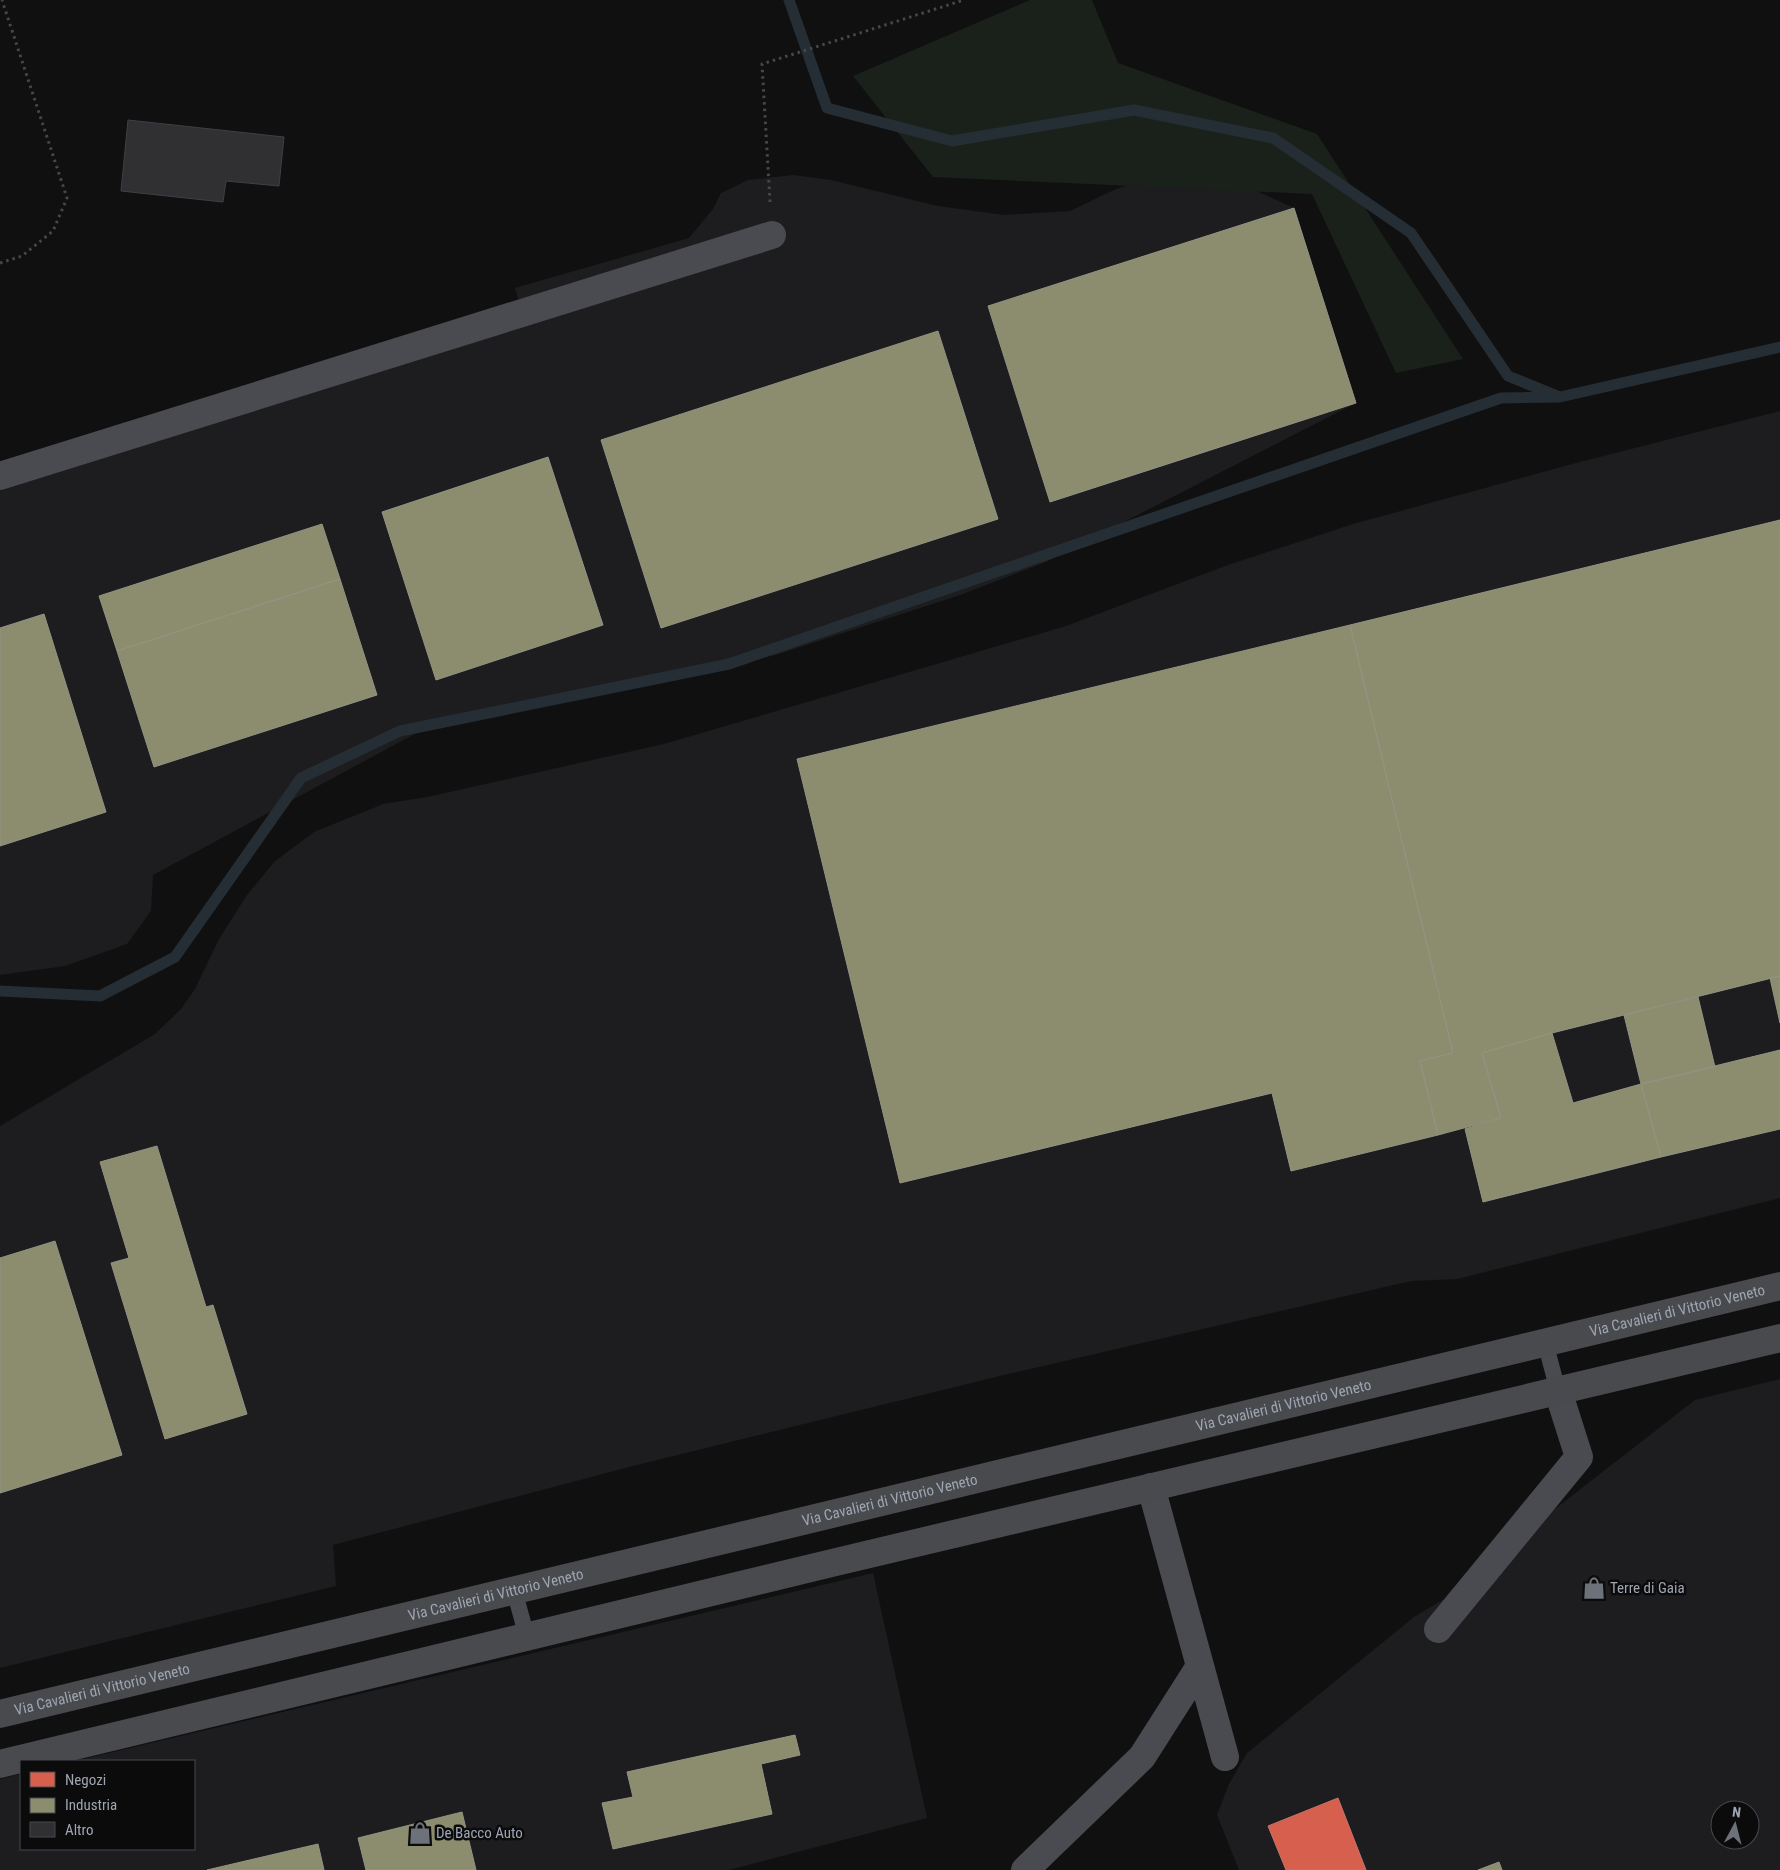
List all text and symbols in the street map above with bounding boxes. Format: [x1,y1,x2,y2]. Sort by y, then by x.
street label: Via Cavalieri di Vittorio Veneto [1588,1281,1767,1340]
street label: Via Cavalieri di Vittorio Veneto [1194,1376,1373,1435]
street label: Via Cavalieri di Vittorio Veneto [800,1470,979,1530]
street label: Via Cavalieri di Vittorio Veneto [406,1565,585,1625]
shop icon: Terre di Gaia [1581,1575,1607,1601]
place label: Terre di Gaia [1610,1579,1685,1597]
street label: Via Cavalieri di Vittorio Veneto [13,1660,192,1719]
legend [20,1760,195,1850]
text: Negozi [65,1771,106,1789]
text: Industria [65,1796,117,1814]
north arrow [1710,1800,1760,1850]
text: N [1731,1804,1742,1821]
shop icon: De Bacco Auto [407,1820,433,1846]
text: Altro [65,1821,93,1839]
place label: De Bacco Auto [436,1824,523,1842]

